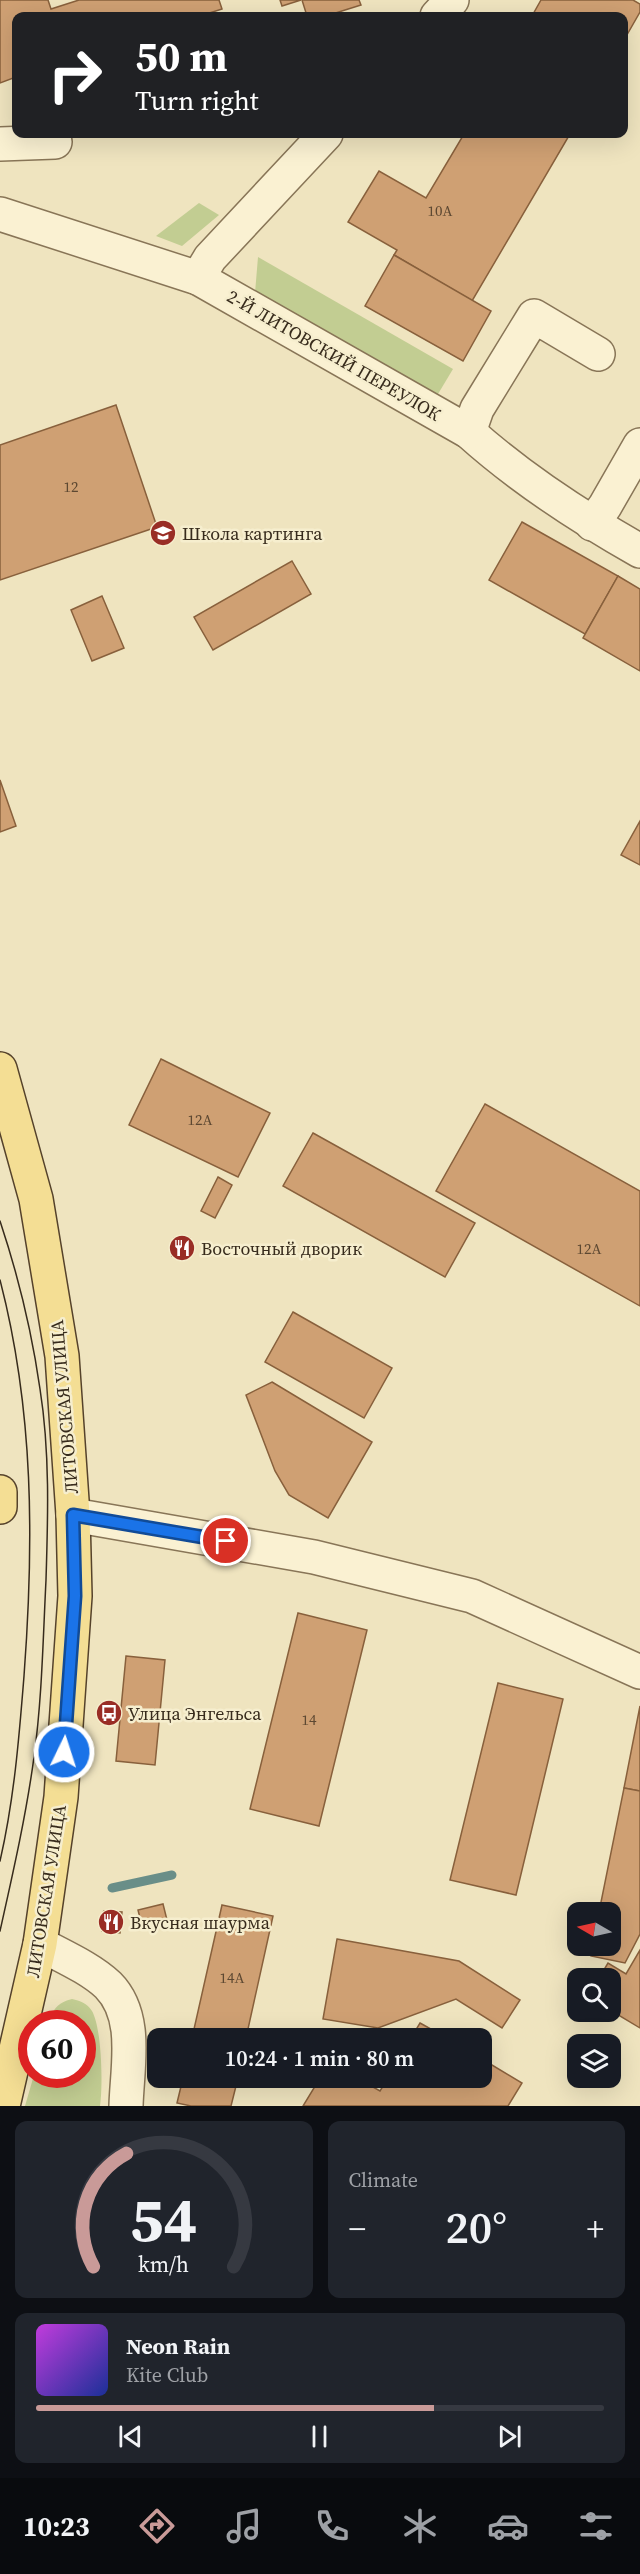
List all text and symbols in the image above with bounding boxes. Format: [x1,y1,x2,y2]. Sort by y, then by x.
text: 50 m [135,27,228,85]
icon: right [36,36,114,114]
text: Turn right [135,82,259,119]
house number: 10А [428,200,453,221]
street label: 2-Й ЛИТОВСКИЙ ПЕРЕУЛОК [223,283,446,427]
house number: 12 [63,476,79,497]
school or university icon: Школа картинга [148,518,178,548]
place label: Школа картинга [182,521,323,546]
house number: 12А [188,1109,213,1130]
restaurant icon: Восточный дворик [167,1233,197,1263]
place label: Восточный дворик [201,1236,362,1261]
house number: 12А [577,1238,602,1259]
street label: ЛИТОВСКАЯ УЛИЦА [44,1319,84,1495]
pin [200,1515,251,1566]
icon: arrive [209,1524,242,1557]
bus stop icon: Улица Энгельса [94,1698,124,1728]
place label: Улица Энгельса [128,1701,262,1726]
house number: 14 [301,1709,317,1730]
position arrow [32,1720,96,1784]
street label: ЛИТОВСКАЯ УЛИЦА [20,1803,72,1979]
north arrow [567,1902,621,1956]
map controls [567,1902,621,2088]
restaurant icon: Вкусная шаурма [96,1907,126,1937]
place label: Вкусная шаурма [130,1910,271,1935]
house number: 14А [220,1967,245,1988]
button: search [567,1968,621,2022]
speed limit sign: 60 [18,2010,96,2088]
button: layers [567,2034,621,2088]
text: 10:24 · 1 min · 80 m [225,2043,414,2073]
text: Climate [349,2166,418,2194]
text: 54 [130,2176,198,2262]
text: 20° [445,2196,507,2258]
text: − [349,2206,366,2251]
text: + [587,2206,604,2251]
text: km/h [138,2250,189,2279]
text: Neon Rain [126,2331,230,2361]
text: Kite Club [126,2361,208,2389]
icon: previous [114,2420,147,2453]
icon: pause [303,2420,336,2453]
icon: next [493,2420,526,2453]
icon: directions [136,2505,178,2547]
icon: music [223,2505,265,2547]
icon: phone [311,2505,353,2547]
icon: climate [399,2505,441,2547]
icon: car [487,2505,529,2547]
icon: filters [575,2505,617,2547]
text: 10:23 [23,2508,90,2545]

